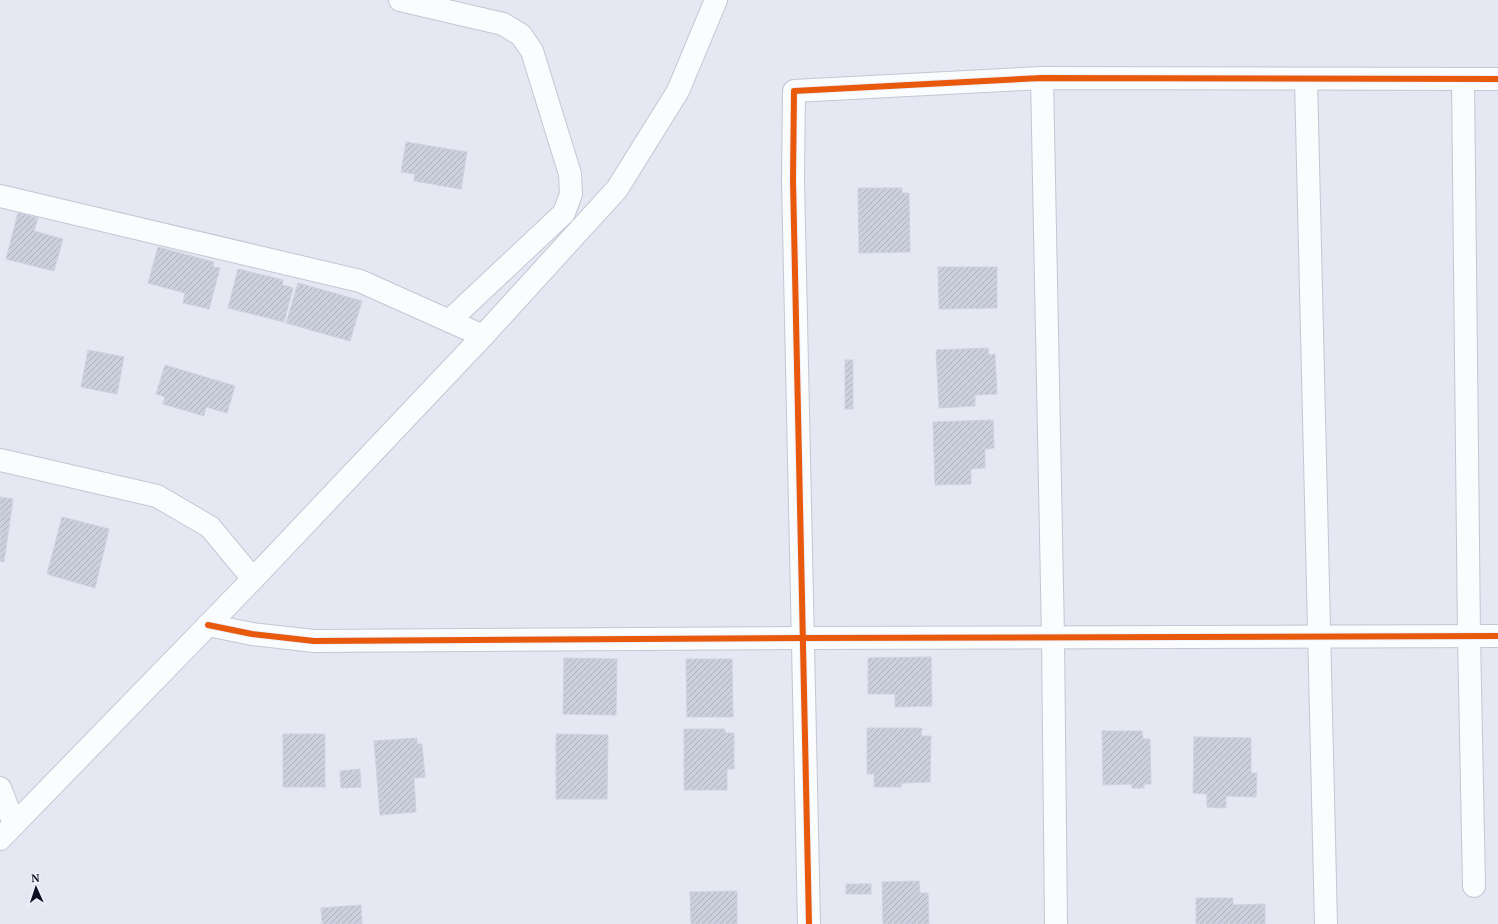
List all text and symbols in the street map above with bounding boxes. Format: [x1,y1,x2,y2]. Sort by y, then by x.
north arrow [16,868,56,908]
text: N [31,871,41,885]

